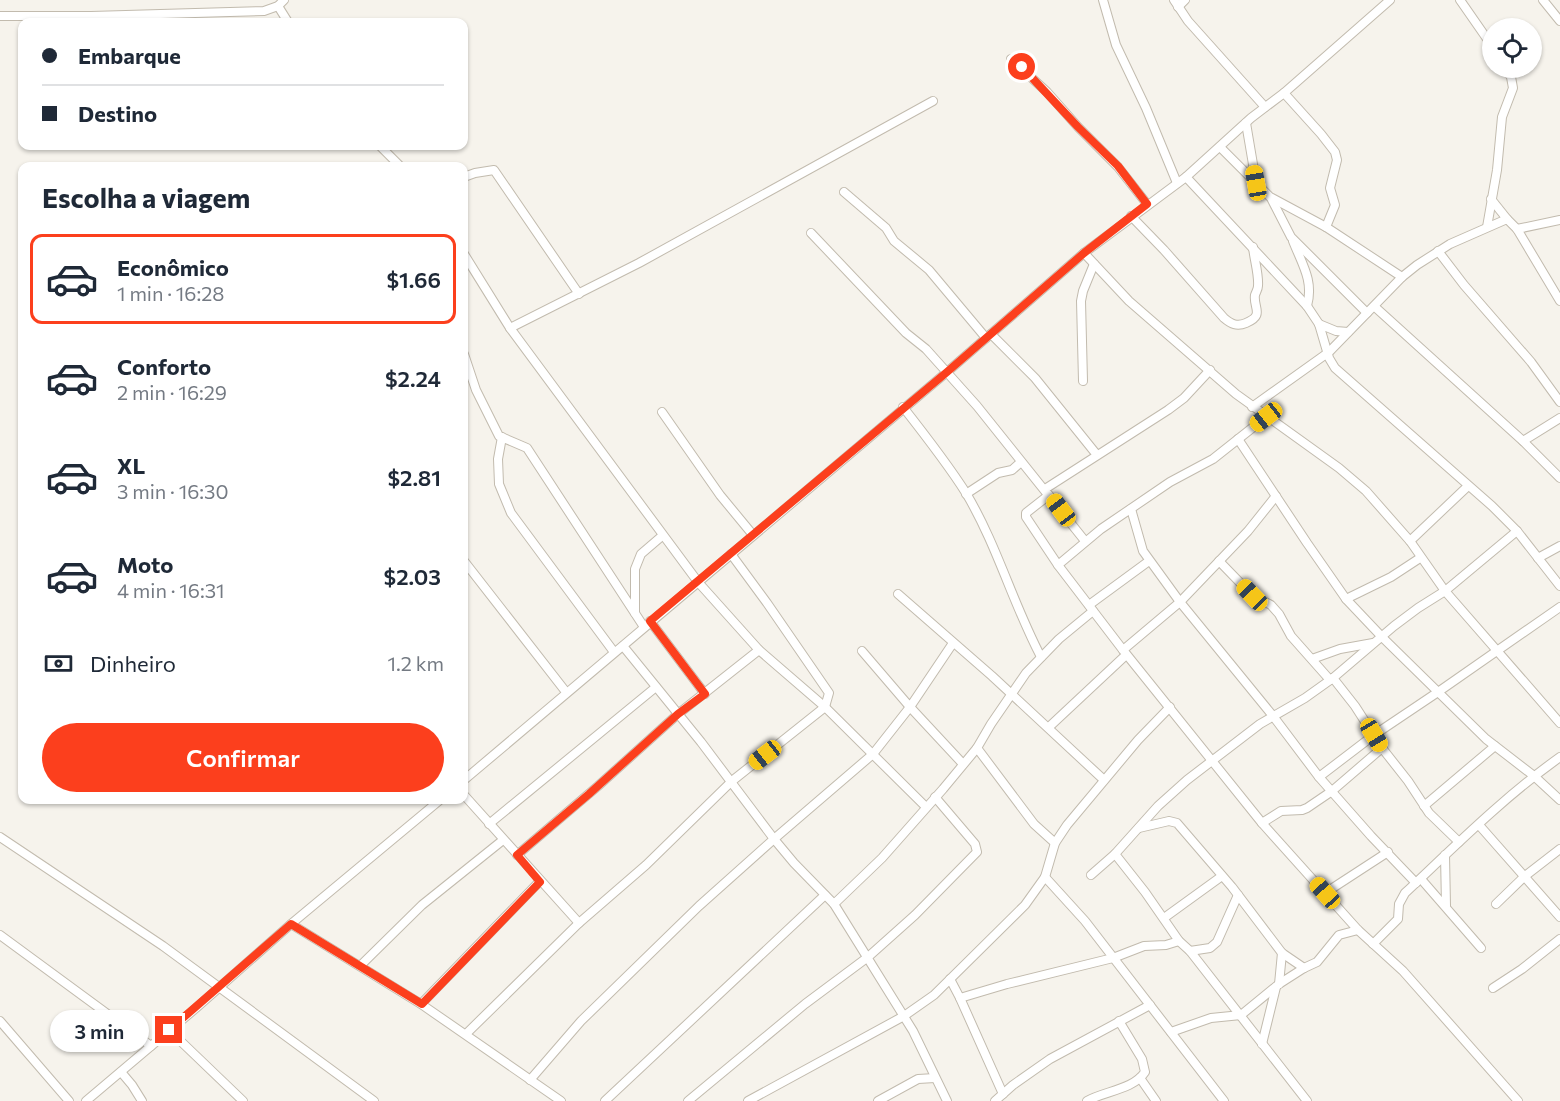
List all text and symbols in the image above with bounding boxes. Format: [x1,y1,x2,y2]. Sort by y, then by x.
map controls [1482,18,1542,78]
button: locate [1482,18,1542,78]
text: Embarque [78,42,181,69]
route start [1008,53,1035,80]
text: Destino [78,100,157,127]
car [1244,164,1268,202]
text: Escolha a viagem [42,181,250,214]
icon: car [45,252,99,306]
text: Econômico [117,254,229,281]
text: $1.66 [386,266,441,293]
text: 1 min · 16:28 [117,281,224,305]
icon: car [45,351,99,405]
text: Conforto [117,353,211,380]
text: $2.24 [385,365,441,392]
text: 2 min · 16:29 [117,380,227,404]
car [1246,399,1286,435]
icon: car [45,450,99,504]
text: XL [117,452,145,479]
text: $2.81 [387,464,441,491]
text: 3 min · 16:30 [117,479,229,503]
car [1043,490,1079,530]
icon: car [45,549,99,603]
text: Moto [117,551,173,578]
text: $2.03 [384,563,441,590]
car [1233,576,1271,614]
text: 4 min · 16:31 [117,578,225,602]
icon: cash [42,647,75,680]
text: Dinheiro [90,650,176,677]
text: 1.2 km [388,651,444,675]
car [1357,715,1391,755]
button: Confirmar [42,723,444,792]
car [745,737,785,773]
car [1306,874,1344,912]
callout: 3 min [49,1009,148,1051]
route end [155,1016,182,1043]
text: 3 min [75,1019,124,1043]

